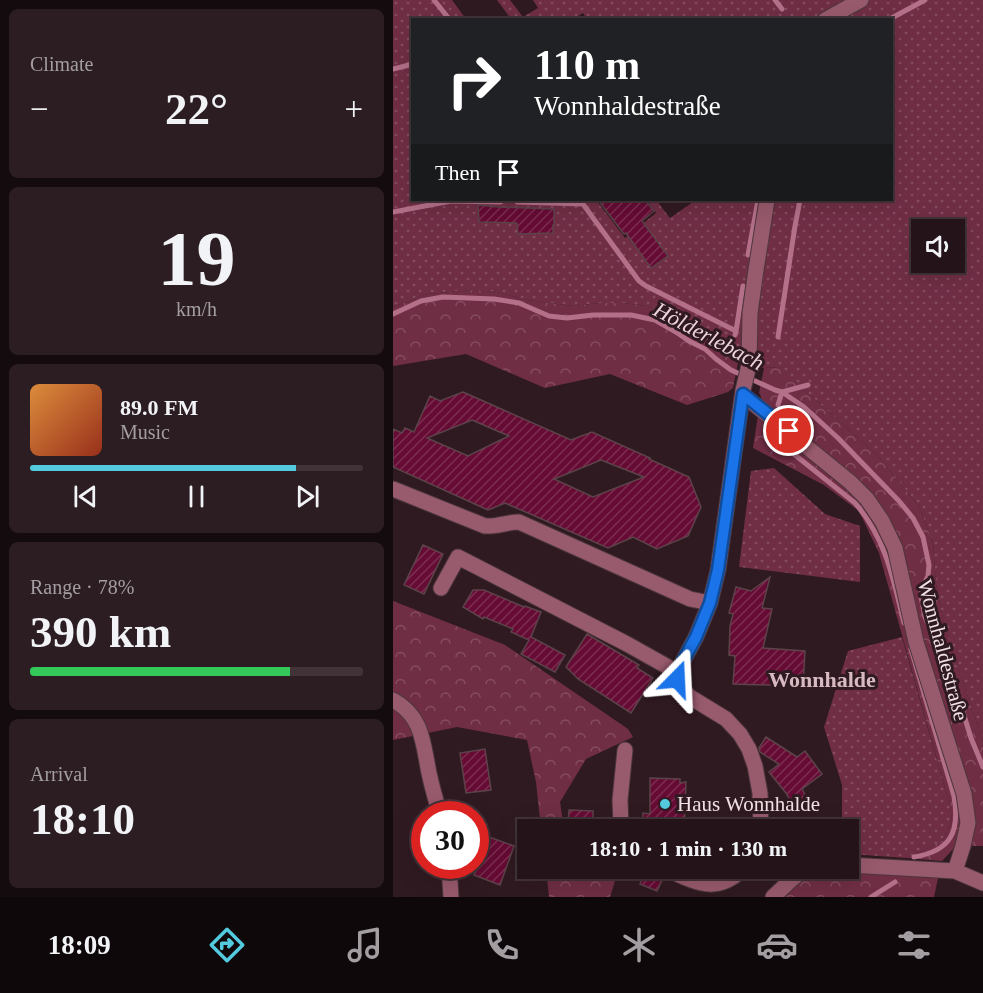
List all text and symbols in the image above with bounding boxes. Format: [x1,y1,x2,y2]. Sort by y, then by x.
icon: right [435,42,513,120]
text: 110 m [534,42,640,88]
text: Climate [30,53,93,75]
text: 22° [165,84,228,134]
text: − [30,91,49,127]
text: + [344,91,363,127]
text: Wonnhaldestraße [534,91,721,121]
icon: arrive [492,156,525,189]
text: Then [435,160,480,185]
text: 19 [158,215,236,302]
map controls [911,219,965,273]
button: sound [911,219,965,273]
water label: Hölderlebach [649,296,768,375]
text: km/h [176,298,217,320]
text: 89.0 FM [120,395,198,420]
pin [763,405,814,456]
icon: arrive [772,414,805,447]
text: Music [120,421,170,443]
icon: previous [69,480,102,513]
icon: pause [180,480,213,513]
icon: next [291,480,324,513]
text: Range · 78% [30,576,134,598]
street label: Wonnhaldestraße [913,577,973,723]
text: 390 km [30,607,171,657]
position arrow [645,647,709,711]
district label: Wonnhalde [768,667,876,692]
text: Arrival [30,763,88,785]
place label: Haus Wonnhalde [677,792,820,816]
text: 18:10 [30,794,135,844]
marker: Haus Wonnhalde [658,797,672,811]
speed limit sign: 30 [411,801,489,879]
text: 18:10 · 1 min · 130 m [589,836,787,861]
icon: directions [206,924,248,966]
icon: music [344,924,386,966]
icon: phone [481,924,523,966]
icon: climate [618,924,660,966]
icon: car [756,924,798,966]
icon: filters [893,924,935,966]
text: 18:09 [48,930,111,960]

